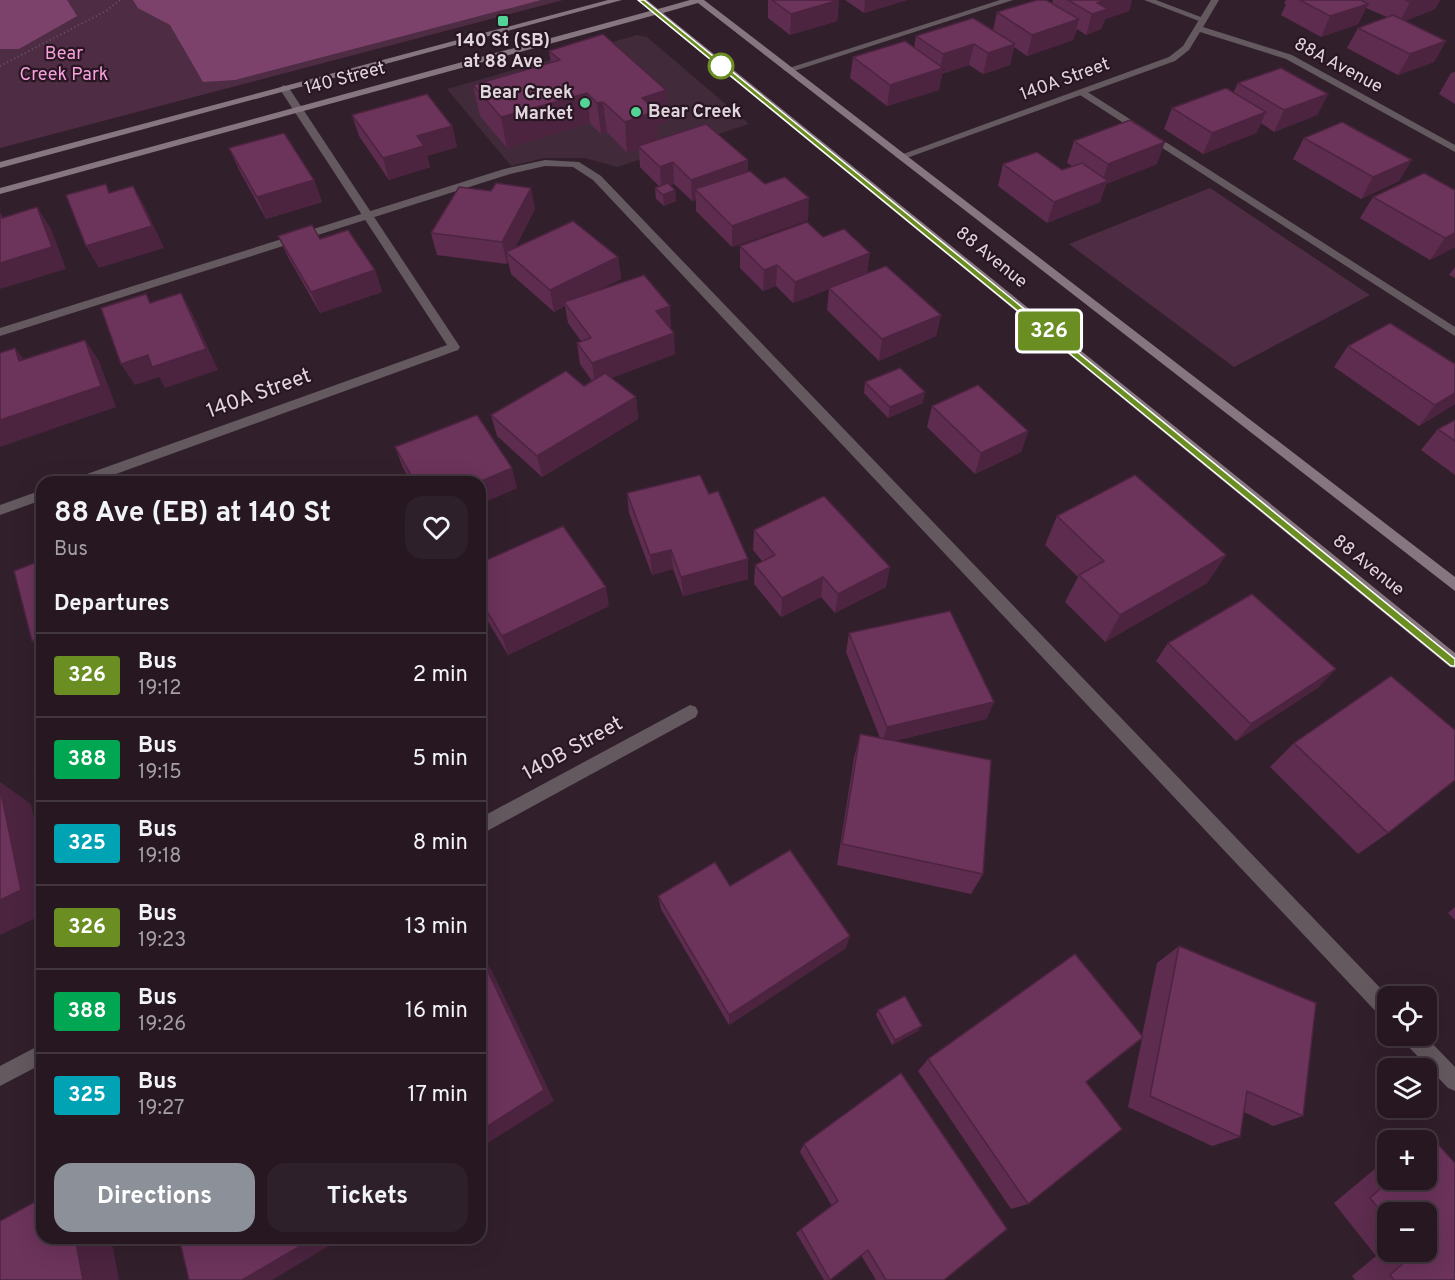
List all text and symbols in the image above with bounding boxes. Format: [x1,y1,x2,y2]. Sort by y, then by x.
marker: 140 St (SB) at 88 Ave [496,14,510,28]
place label: 140 St (SB) at 88 Ave [456,30,550,74]
street label: 88A Avenue [1290,33,1386,99]
park label: Bear Creek Park [20,43,108,87]
unlabelled marker [708,53,734,79]
street label: 140A Street [1017,53,1113,107]
street label: 140 Street [302,57,388,101]
place label: Bear Creek Market [479,82,573,126]
marker: Bear Creek Market [578,96,592,110]
place label: Bear Creek [648,101,742,124]
marker: Bear Creek [629,105,643,119]
street label: 88 Avenue [950,222,1032,294]
line badge: 326 [1014,312,1084,350]
text: 326 [1030,318,1068,345]
street label: 140A Street [203,363,315,425]
text: 88 Ave (EB) at 140 St [54,496,331,532]
button: heart [405,496,468,559]
street label: 88 Avenue [1327,530,1409,602]
text: Bus [54,537,88,563]
text: Departures [54,591,170,618]
text: Bus [138,649,177,676]
text: 326 [68,662,106,689]
text: 2 min [413,662,468,689]
text: 19:12 [138,676,182,702]
street label: 140B Street [518,710,628,788]
text: Bus [138,733,177,760]
text: 388 [67,746,107,773]
text: 5 min [413,746,468,773]
text: 19:15 [138,760,182,786]
text: Bus [138,817,177,844]
text: 325 [68,830,106,857]
text: 8 min [413,830,468,857]
text: 19:18 [138,844,182,870]
text: Bus [138,901,177,928]
text: 326 [68,914,106,941]
text: 13 min [405,914,468,941]
text: 19:23 [138,928,186,954]
text: Bus [138,985,177,1012]
map controls [1377,986,1437,1262]
button: locate [1377,986,1437,1046]
text: 388 [67,998,107,1025]
text: 16 min [405,998,468,1025]
text: 19:26 [138,1012,186,1038]
button: layers [1377,1058,1437,1118]
text: Bus [138,1069,177,1096]
text: 325 [68,1082,106,1109]
text: 17 min [408,1082,468,1109]
text: 19:27 [138,1096,184,1122]
button: + [1377,1130,1437,1190]
button: Directions [54,1163,255,1232]
button: Tickets [267,1163,468,1232]
button: − [1377,1202,1437,1262]

